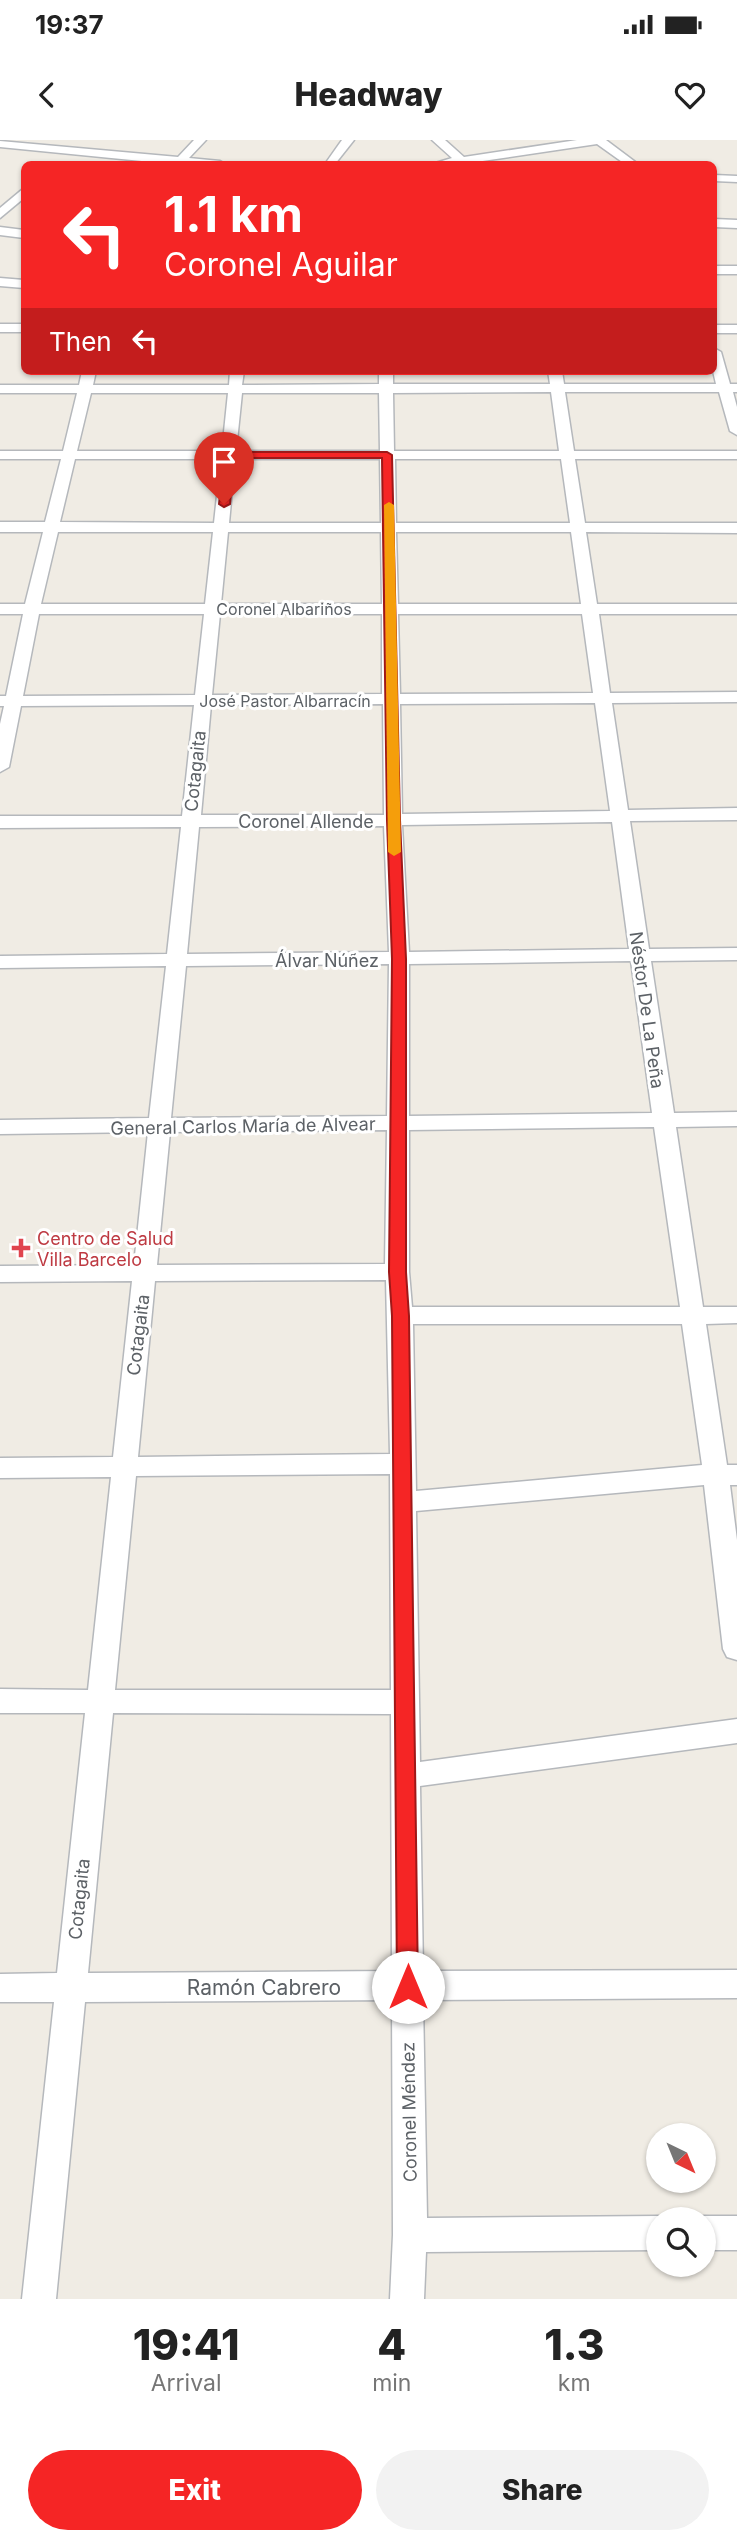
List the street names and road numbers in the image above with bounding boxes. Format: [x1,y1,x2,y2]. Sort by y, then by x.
street label: Coronel Albariños [216,599,352,619]
street label: José Pastor Albarracín [199,691,371,711]
street label: Cotagaita [180,729,210,813]
street label: Coronel Allende [238,811,374,832]
street label: Néstor De La Peña [626,930,668,1090]
street label: Álvar Núñez [275,949,379,971]
street label: General Carlos María de Alvear [110,1113,376,1139]
street label: Cotagaita [123,1293,153,1377]
street label: Cotagaita [64,1857,94,1941]
street label: Ramón Cabrero [187,1975,341,2000]
street label: Coronel Méndez [397,2042,421,2182]

